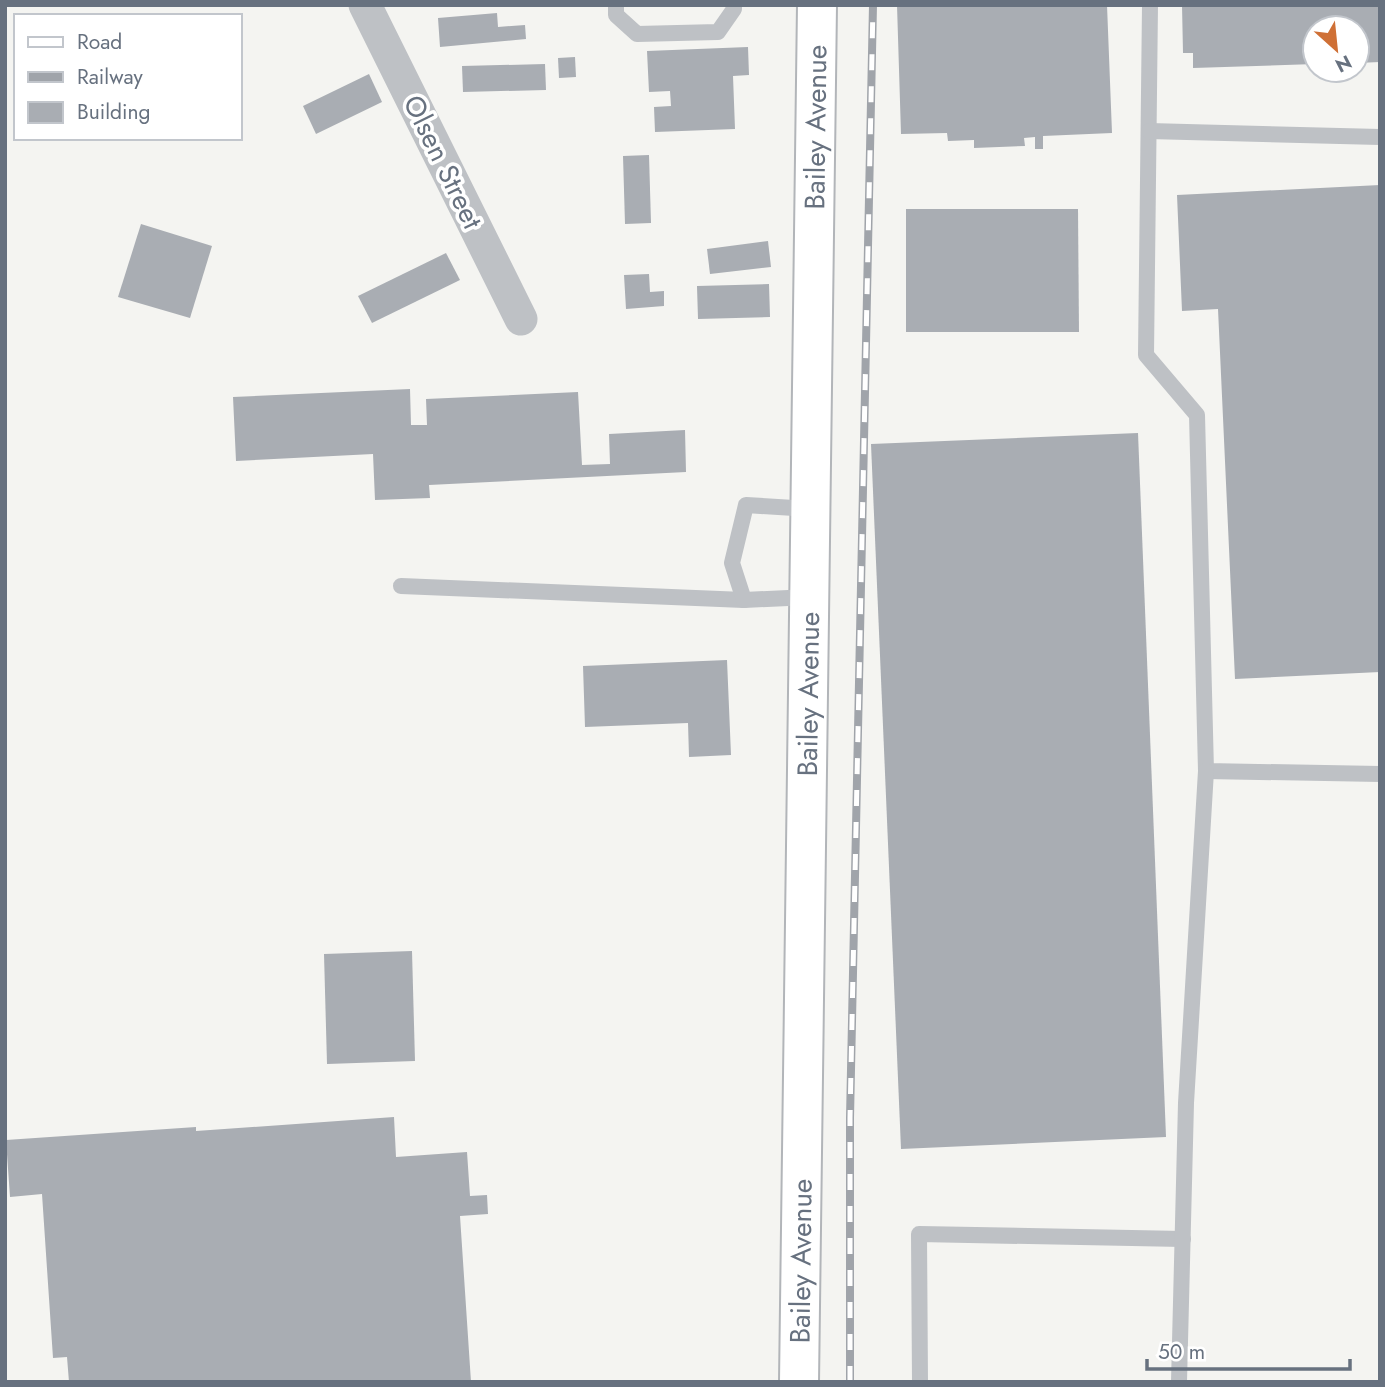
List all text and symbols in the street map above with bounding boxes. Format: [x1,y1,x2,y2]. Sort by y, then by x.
legend [14,14,242,140]
north arrow [1301,14,1371,84]
text: Road [77,27,122,57]
street label: Bailey Avenue [794,44,837,210]
text: N [1331,48,1356,79]
text: Railway [77,62,143,92]
street label: Olsen Street [393,88,493,236]
text: Building [77,97,150,127]
street label: Bailey Avenue [786,611,830,777]
street label: Bailey Avenue [779,1178,822,1344]
scale bar [1147,1328,1350,1372]
text: 50 m [1158,1337,1205,1367]

